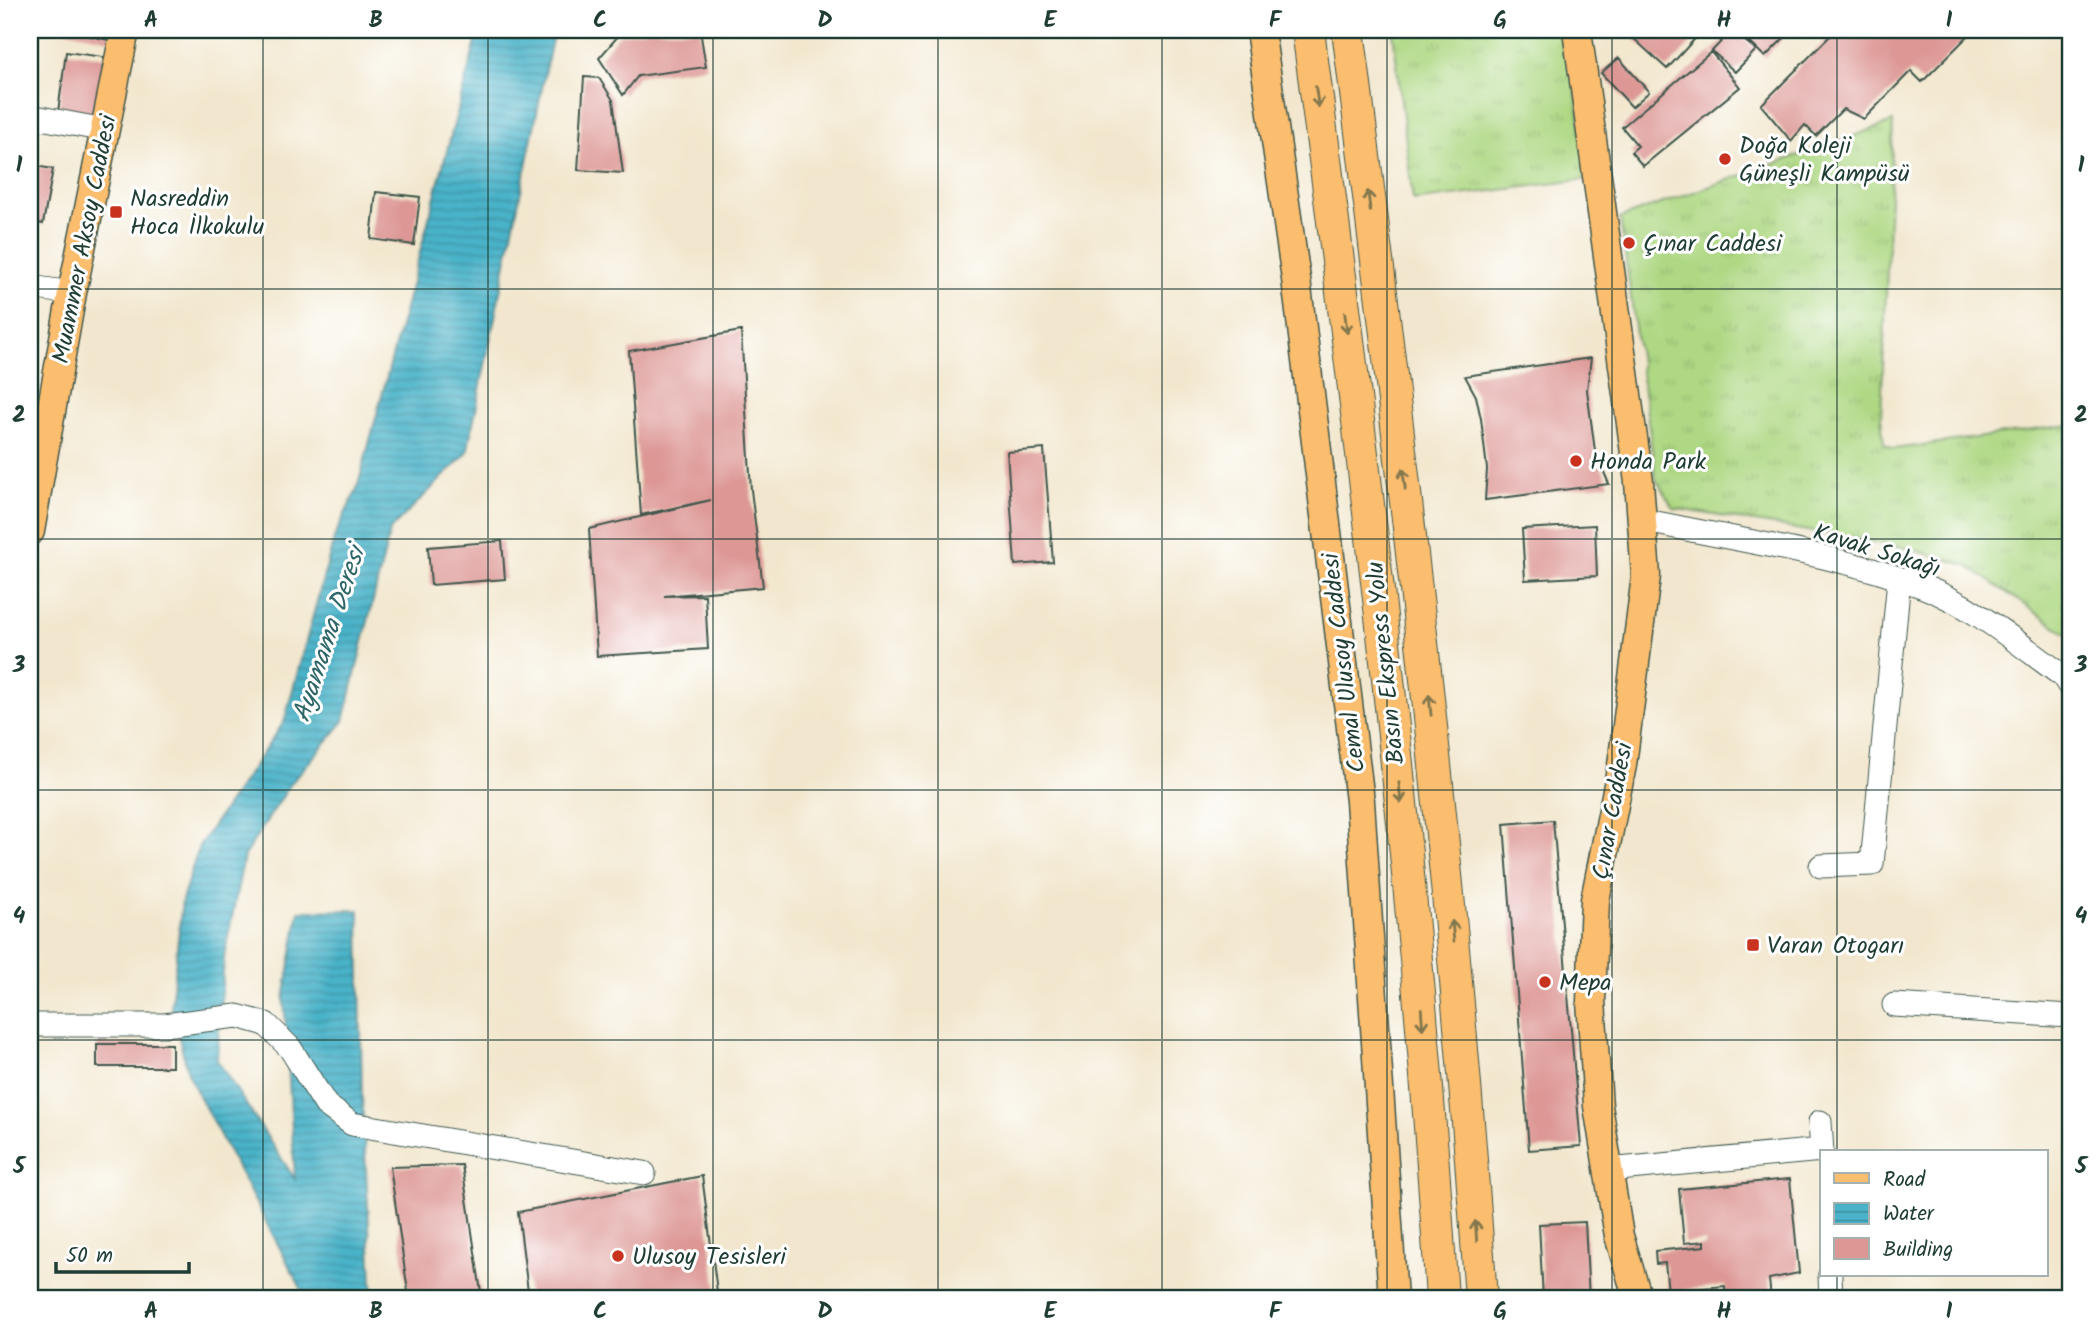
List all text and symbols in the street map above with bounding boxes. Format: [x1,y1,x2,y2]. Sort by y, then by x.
text: A [144,3,158,39]
text: B [369,3,383,39]
text: C [593,3,607,39]
text: D [817,3,833,39]
text: E [1044,3,1058,39]
text: F [1269,3,1283,39]
text: G [1493,3,1507,39]
text: H [1717,3,1732,39]
text: I [1945,3,1953,39]
one-way arrow [1311,86,1324,108]
street label: Muammer Aksoy Caddesi [42,110,129,367]
place label: Doğa Koleji Güneşli Kampüsü [1739,127,1910,194]
text: 1 [16,148,23,184]
text: 1 [2078,148,2085,184]
marker: Doğa Koleji Güneşli Kampüsü [1717,151,1733,167]
place label: Nasreddin Hoca İlkokulu [130,180,265,247]
one-way arrow [1362,190,1375,212]
marker: Nasreddin Hoca İlkokulu [108,204,124,220]
place label: Çınar Caddesi [1643,225,1783,264]
marker: Çınar Caddesi [1621,235,1637,251]
one-way arrow [1340,311,1353,334]
text: 2 [12,398,26,434]
text: 2 [2074,398,2088,434]
place label: Honda Park [1590,443,1707,482]
marker: Honda Park [1568,453,1584,469]
one-way arrow [1397,468,1410,491]
street label: Kavak Sokağı [1808,514,1945,589]
water label: Ayamama Deresi [282,536,380,728]
street label: Cemal Ulusoy Caddesi [1312,549,1377,775]
street label: Basın Ekspress Yolu [1356,559,1417,766]
text: 3 [12,648,26,684]
text: 3 [2074,648,2088,684]
one-way arrow [1423,694,1436,717]
street label: Çınar Caddesi [1582,738,1645,883]
one-way arrow [1393,781,1406,803]
text: 4 [13,899,26,935]
text: 4 [2075,899,2088,935]
one-way arrow [1446,920,1459,943]
place label: Varan Otogarı [1767,927,1904,966]
marker: Varan Otogarı [1745,937,1761,953]
place label: Mepa [1559,964,1611,1003]
marker: Mepa [1537,974,1553,990]
one-way arrow [1416,1007,1429,1030]
text: 5 [12,1149,27,1185]
text: 5 [2074,1149,2089,1185]
legend [1820,1150,2048,1276]
text: Road [1883,1164,1926,1197]
text: Water [1883,1198,1935,1231]
one-way arrow [1469,1220,1482,1243]
scale bar [56,1231,189,1275]
text: Building [1883,1234,1953,1267]
place label: Ulusoy Tesisleri [632,1238,787,1277]
text: 50 m [66,1240,113,1273]
marker: Ulusoy Tesisleri [610,1248,626,1264]
text: A [144,1294,158,1329]
text: B [369,1294,383,1329]
text: C [593,1294,607,1329]
text: D [817,1294,833,1329]
text: E [1044,1294,1058,1329]
text: F [1269,1294,1283,1329]
text: G [1493,1294,1507,1329]
text: H [1717,1294,1732,1329]
text: I [1945,1294,1953,1329]

